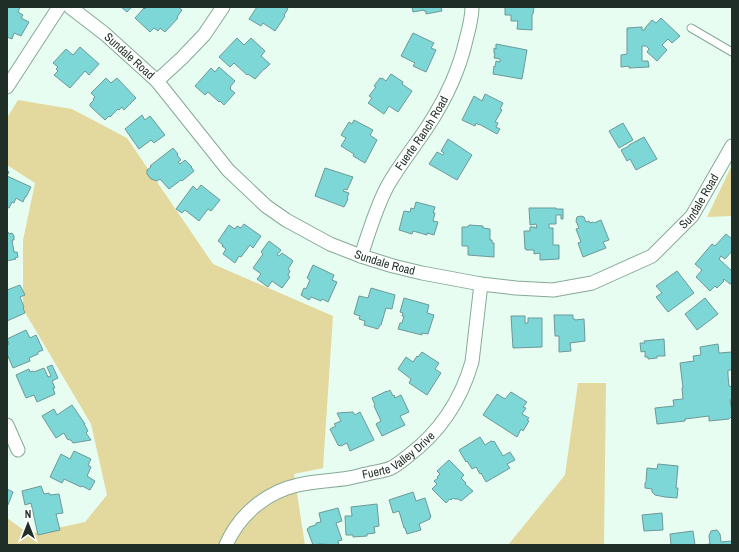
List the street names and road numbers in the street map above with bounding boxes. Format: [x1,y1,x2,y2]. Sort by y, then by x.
street label: Sundale Road [101,29,158,83]
street label: Fuerte Ranch Road [391,93,452,173]
street label: Sundale Road [676,171,722,232]
street label: Sundale Road [352,246,417,279]
street label: Fuerte Valley Drive [361,428,438,483]

